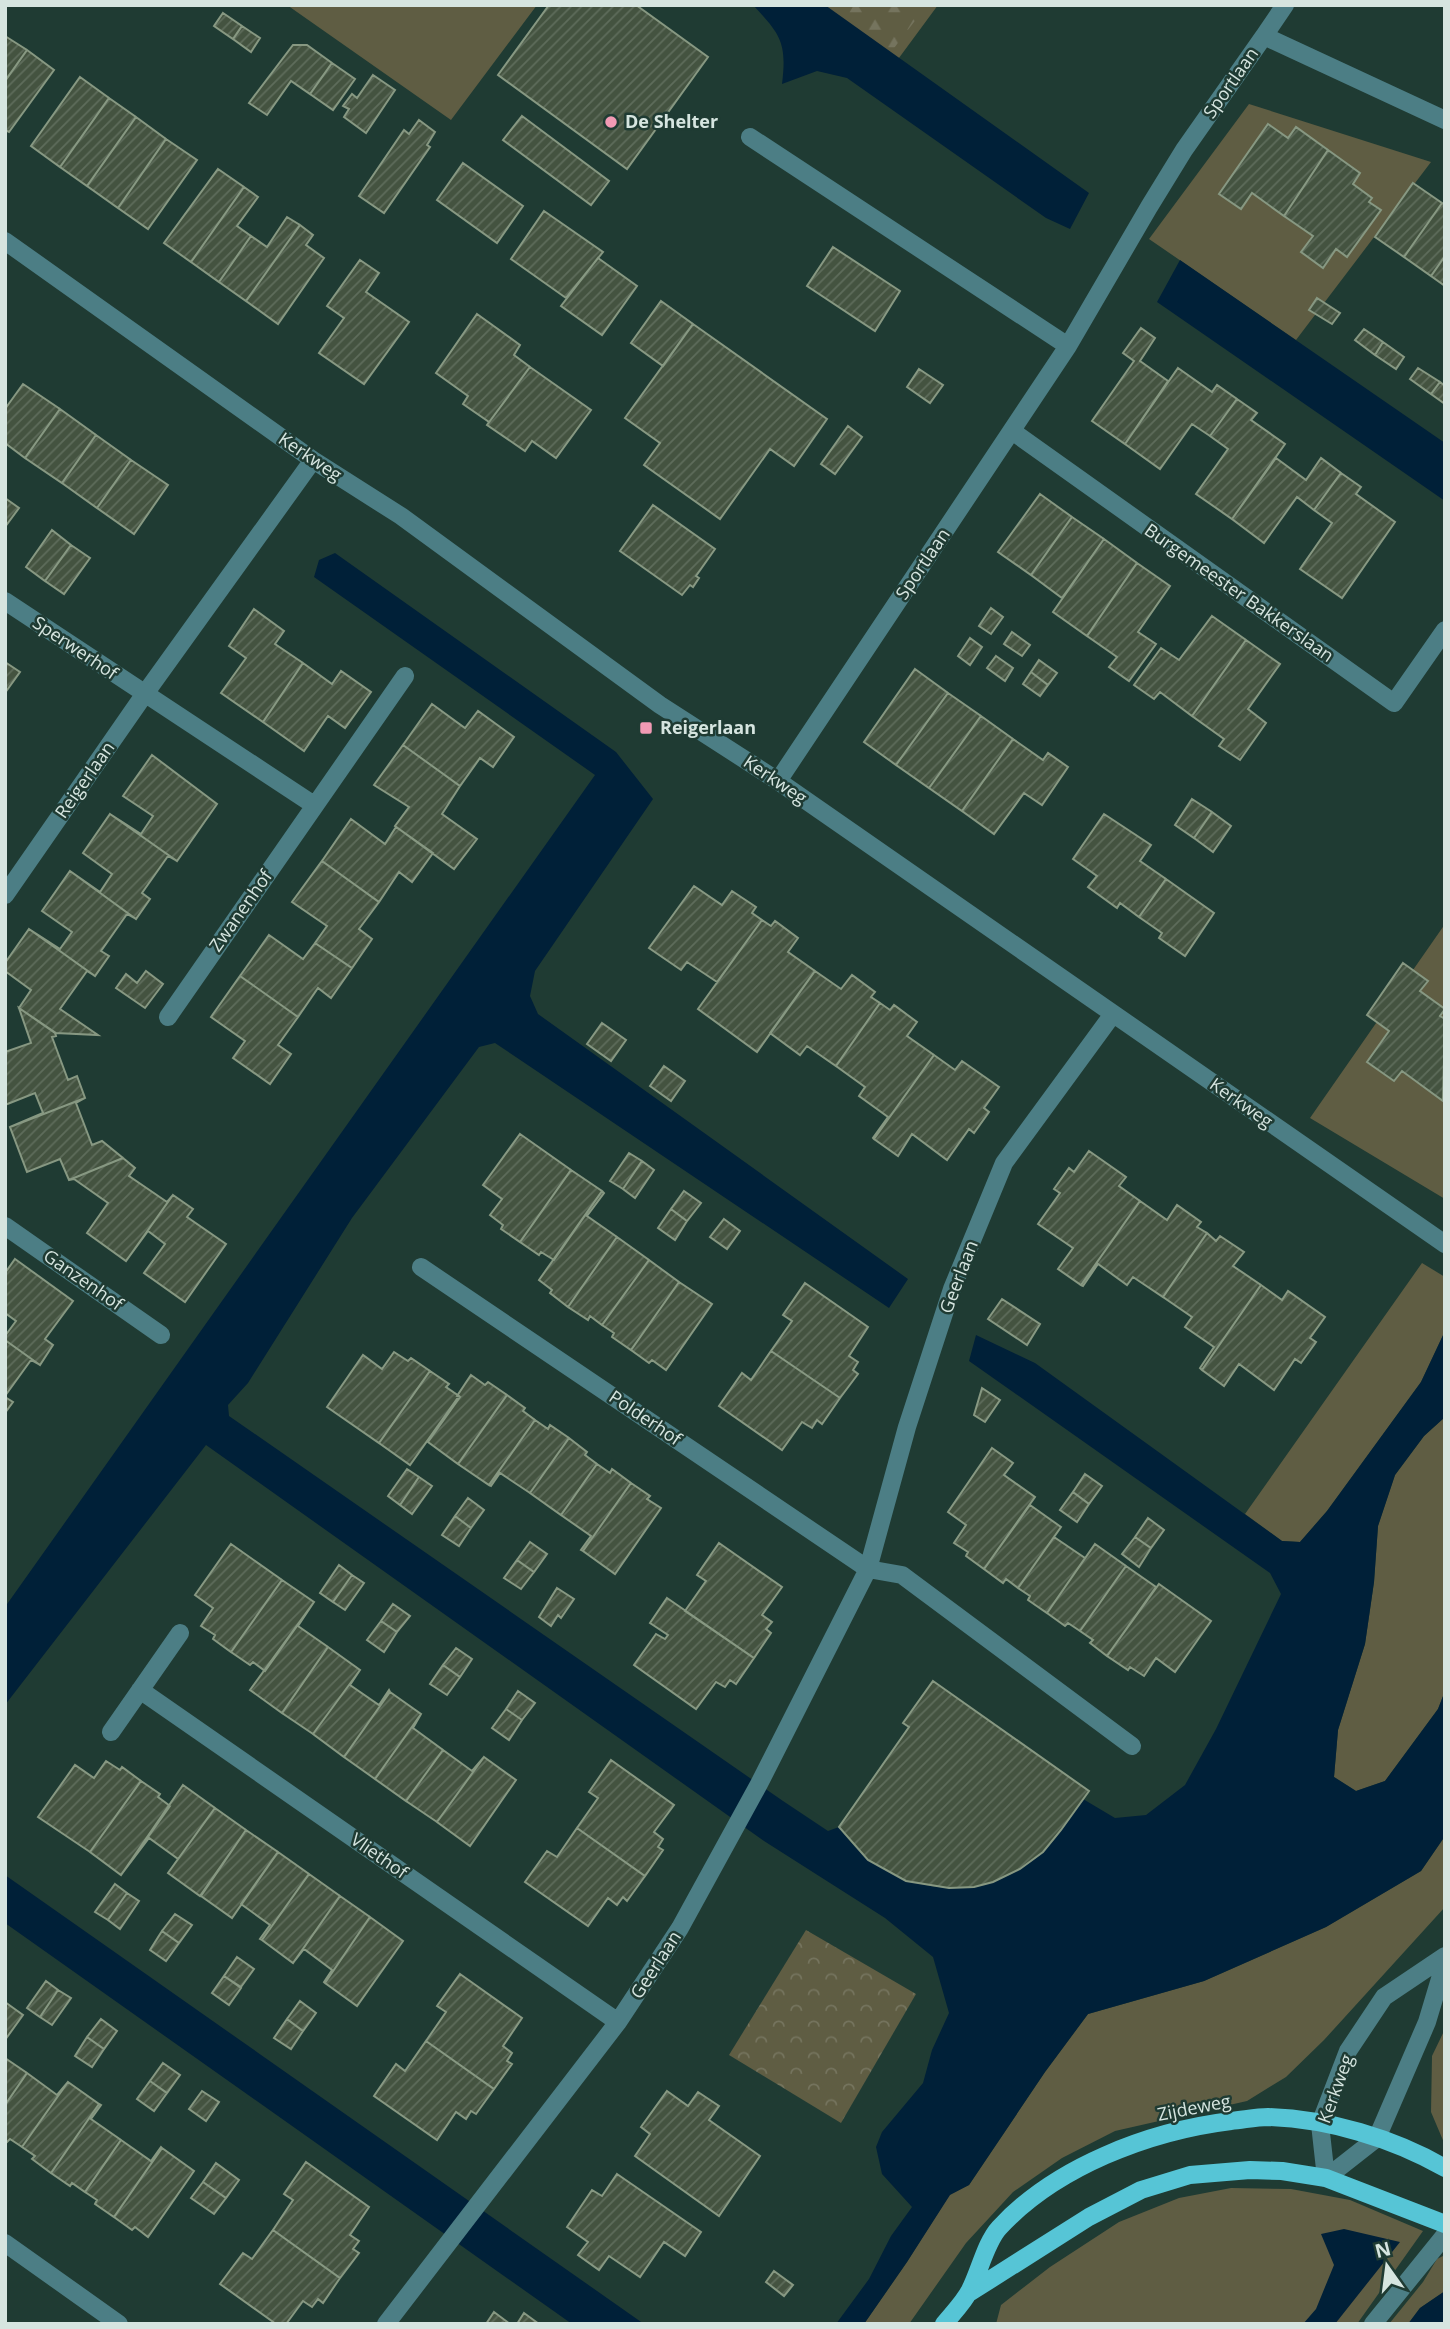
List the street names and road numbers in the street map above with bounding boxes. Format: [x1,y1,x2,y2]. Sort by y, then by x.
street label: Sportlaan [1197,42,1263,123]
street label: Kerkweg [274,426,347,486]
street label: Burgemeester Bakkerslaan [1140,518,1339,667]
street label: Sportlaan [890,523,955,604]
street label: Sperwerhof [28,610,124,685]
street label: Reigerlaan [49,736,119,823]
street label: Kerkweg [739,749,812,809]
street label: Zwanenhof [203,864,278,956]
street label: Kerkweg [1205,1072,1278,1133]
street label: Geerlaan [933,1237,983,1317]
street label: Ganzenhof [39,1243,129,1316]
street label: Polderhof [605,1384,687,1451]
street label: Vliethof [346,1827,414,1884]
street label: Geerlaan [624,1926,686,2003]
street label: Kerkweg [1312,2051,1359,2126]
street label: Zijdeweg [1155,2088,1233,2126]

